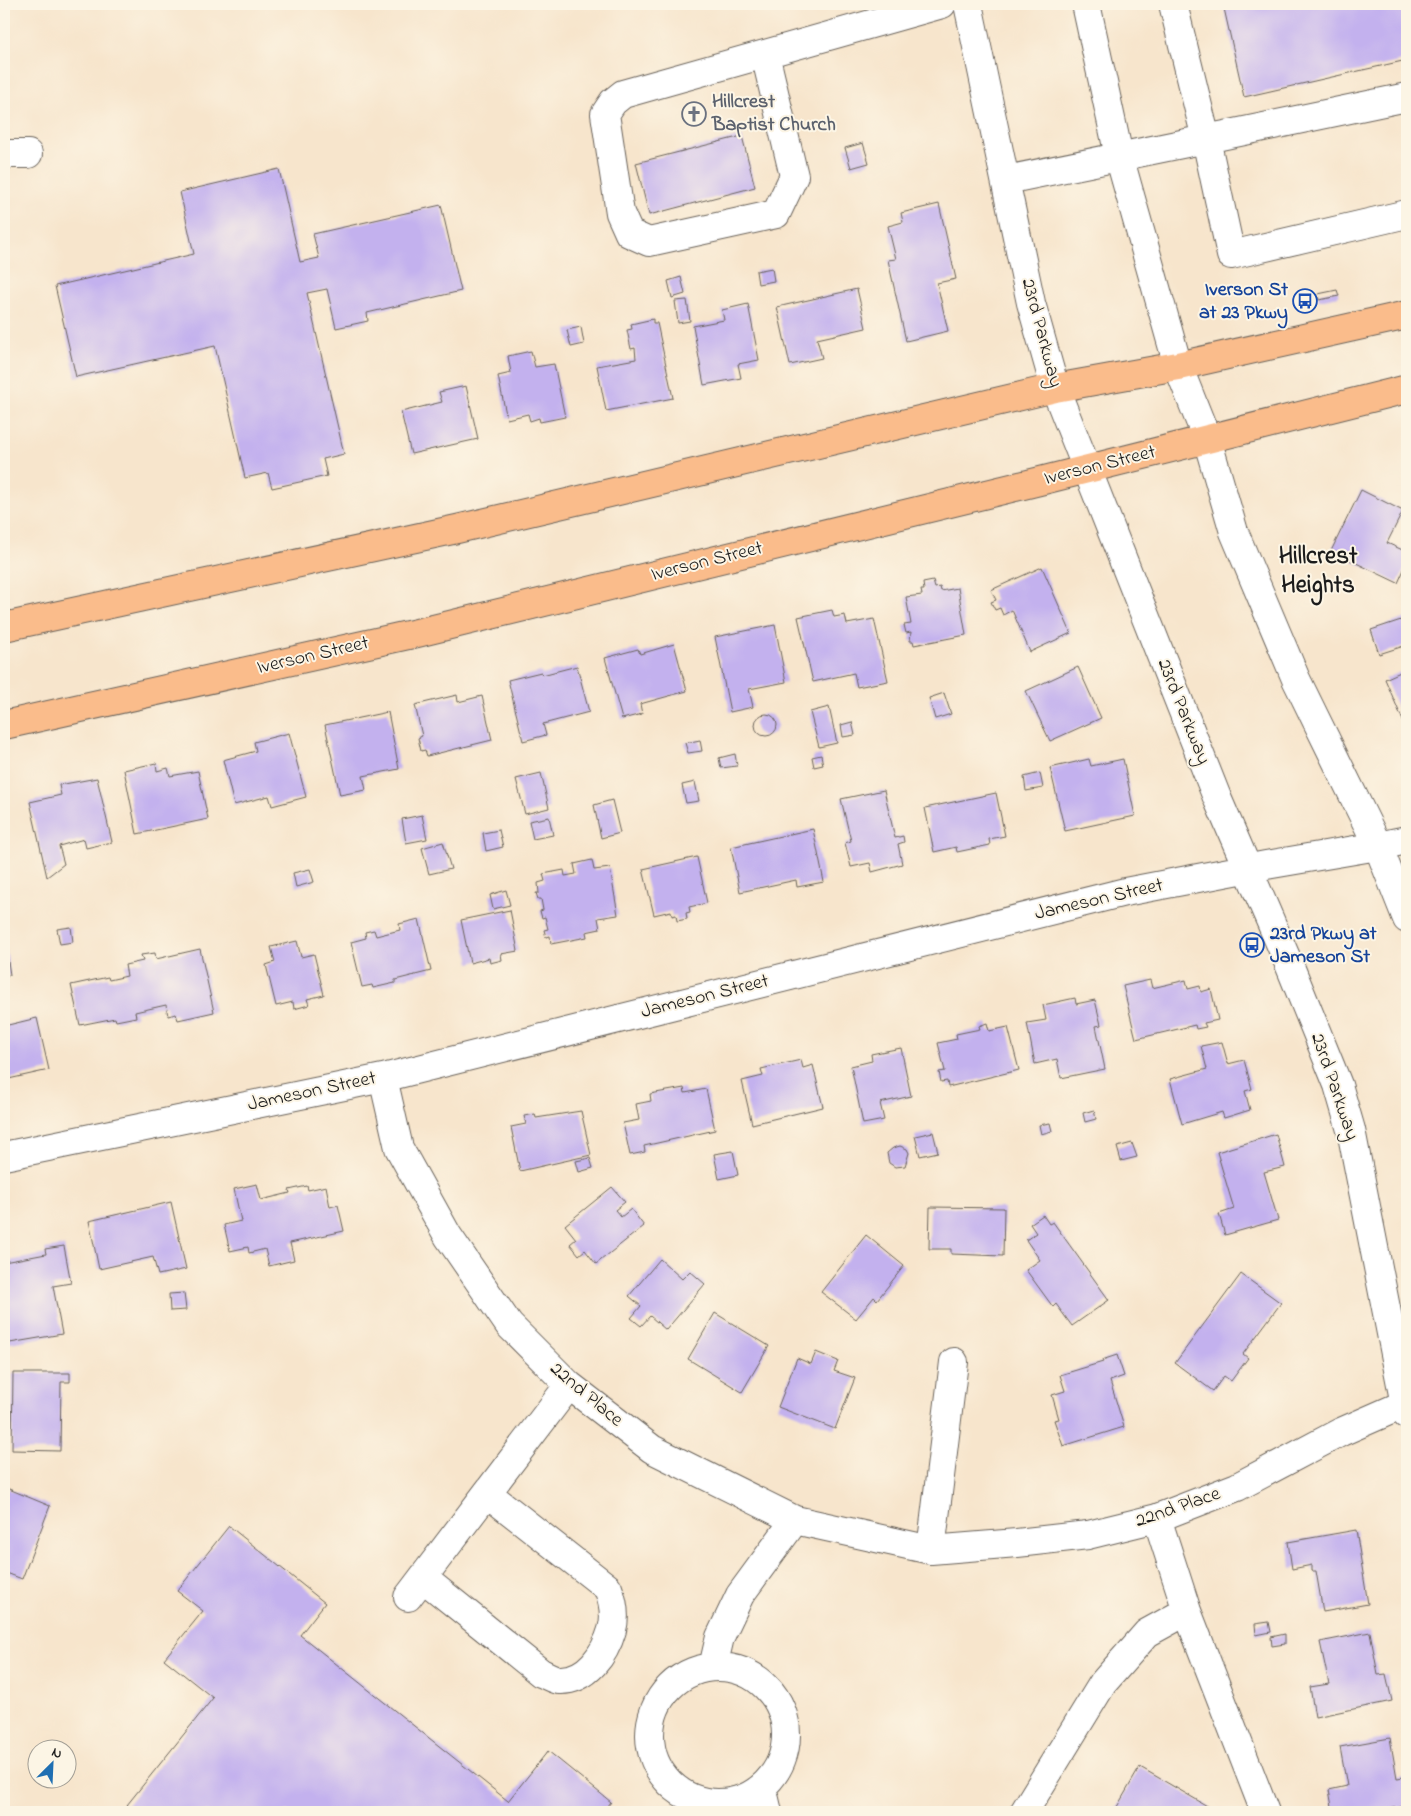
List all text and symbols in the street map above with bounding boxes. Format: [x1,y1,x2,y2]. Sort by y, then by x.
place label: Hillcrest Baptist Church [711,88,836,140]
church icon: Hillcrest Baptist Church [681,101,707,127]
street label: 23rd Parkway [1013,275,1069,391]
place label: Iverson St at 23 Pkwy [1199,276,1288,329]
bus stop icon: Iverson St at 23 Pkwy [1292,288,1318,314]
street label: Iverson Street [1041,438,1159,494]
street label: Iverson Street [648,534,766,590]
district label: Hillcrest Heights [1279,539,1358,606]
street label: Iverson Street [254,629,372,683]
street label: 23rd Parkway [1149,655,1217,769]
street label: Jameson Street [1032,871,1166,929]
place label: 23rd Pkwy at Jameson St [1269,920,1377,972]
bus stop icon: 23rd Pkwy at Jameson St [1239,932,1265,958]
street label: Jameson Street [638,967,772,1027]
street label: 23rd Parkway [1302,1029,1366,1145]
street label: Jameson Street [245,1064,379,1120]
street label: 22nd Place [543,1355,629,1435]
street label: 22nd Place [1131,1480,1225,1536]
north arrow [28,1738,78,1788]
text: N [48,1742,65,1765]

